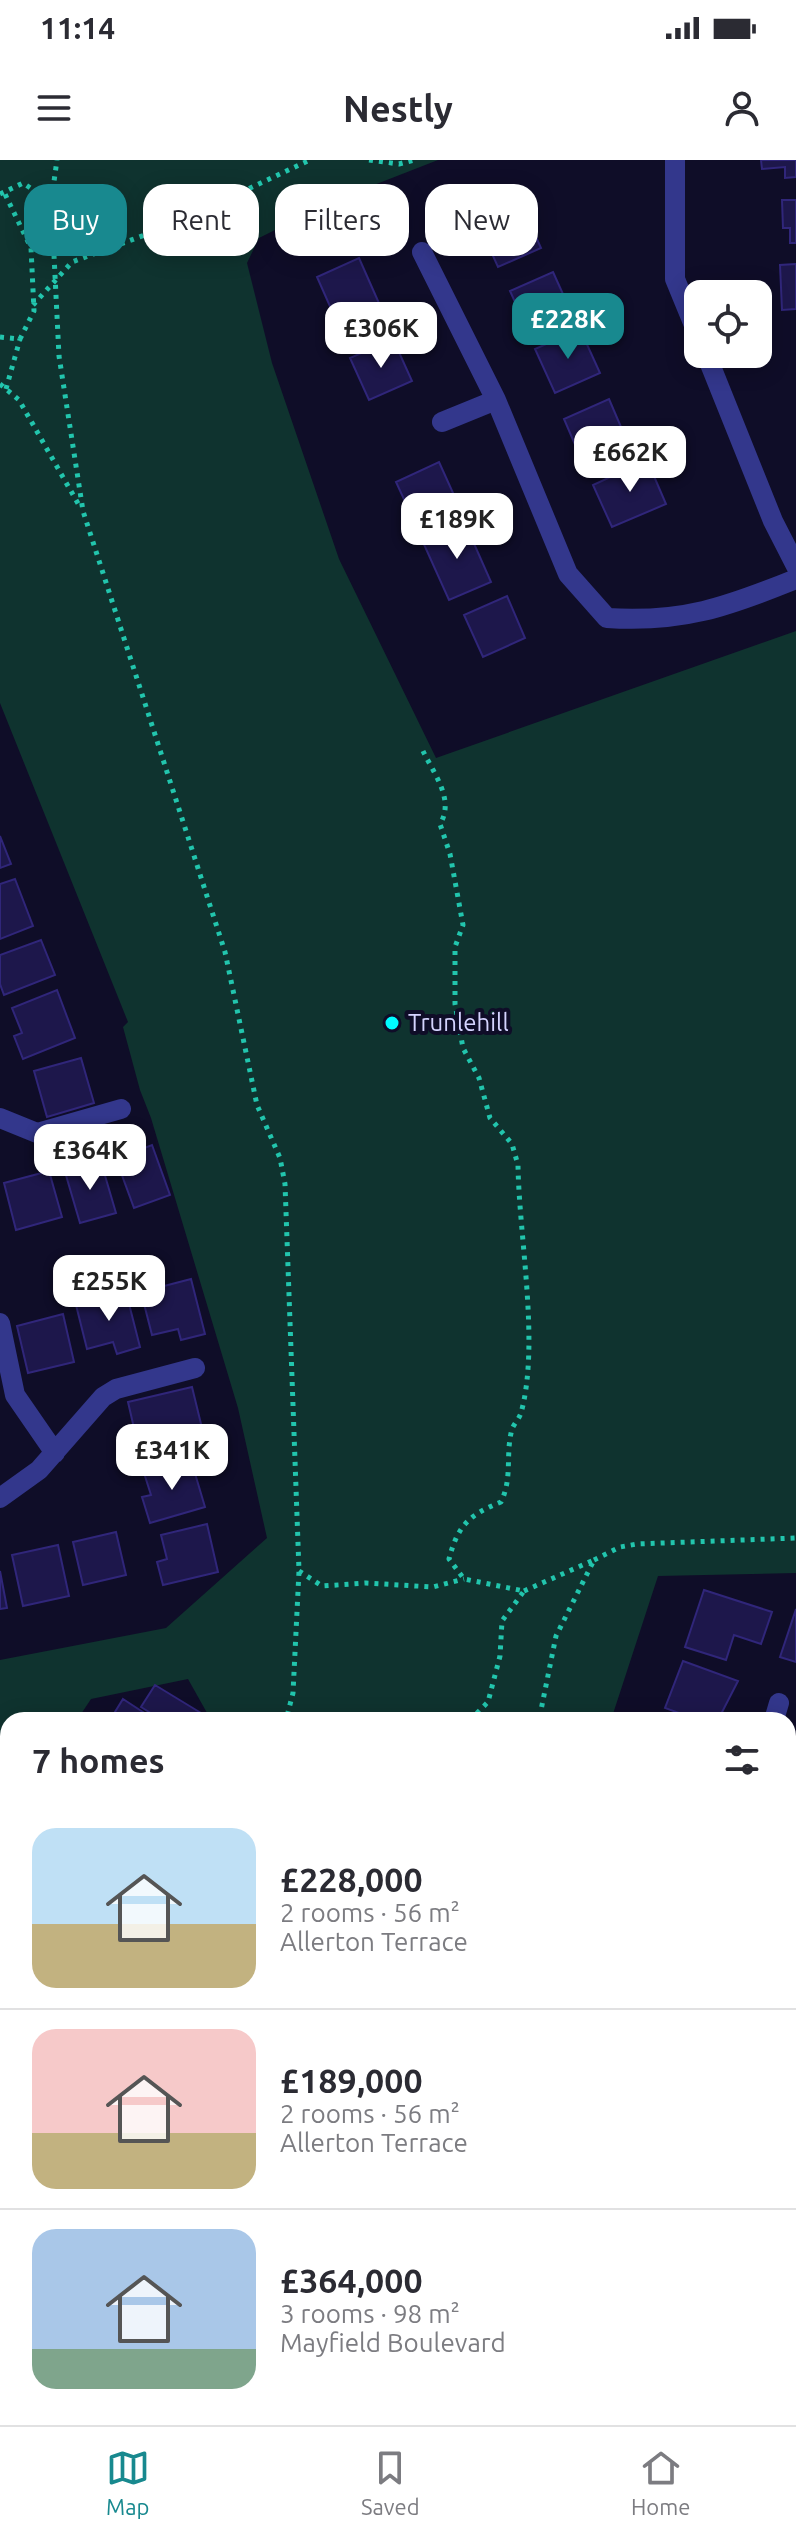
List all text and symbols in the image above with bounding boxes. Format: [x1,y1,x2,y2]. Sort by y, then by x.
text: 11:14 [40,11,115,45]
icon: menu [32,86,76,130]
icon: person [720,86,764,130]
text: Nestly [343,88,453,129]
chip: Buy [24,184,127,256]
chip: Rent [143,184,259,256]
chip: Filters [275,184,409,256]
chip: New [425,184,538,256]
map controls [684,280,772,368]
button: locate [684,280,772,368]
pin: £228K [512,293,624,361]
pin: £306K [325,302,437,370]
text: £228K [530,304,606,333]
text: £306K [343,313,419,342]
pin: £662K [574,426,686,494]
text: £662K [592,437,668,466]
pin: £189K [401,493,513,561]
text: £189K [419,504,495,533]
place label: Trunlehill [408,1009,509,1036]
marker: Trunlehill [383,1014,401,1032]
pin: £364K [34,1124,146,1192]
text: £364K [52,1135,128,1164]
pin: £255K [53,1255,165,1323]
text: £255K [71,1266,147,1295]
pin: £341K [116,1424,228,1492]
text: £341K [134,1435,210,1464]
icon: filters [720,1738,764,1782]
text: 7 homes [32,1741,165,1779]
icon: home [96,1860,192,1956]
text: £228,000 [280,1860,423,1898]
text: 2 rooms · 56 m² [280,1898,460,1927]
text: Allerton Terrace [280,1927,468,1956]
icon: home [96,2061,192,2157]
text: £189,000 [280,2061,423,2099]
text: 2 rooms · 56 m² [280,2099,460,2128]
text: Allerton Terrace [280,2128,468,2157]
icon: home [96,2261,192,2357]
text: £364,000 [280,2261,423,2299]
text: 3 rooms · 98 m² [280,2299,460,2328]
text: Mayfield Boulevard [280,2328,506,2357]
tab: Map [106,2446,150,2519]
tab: Saved [361,2446,420,2519]
tab: Home [631,2446,690,2519]

